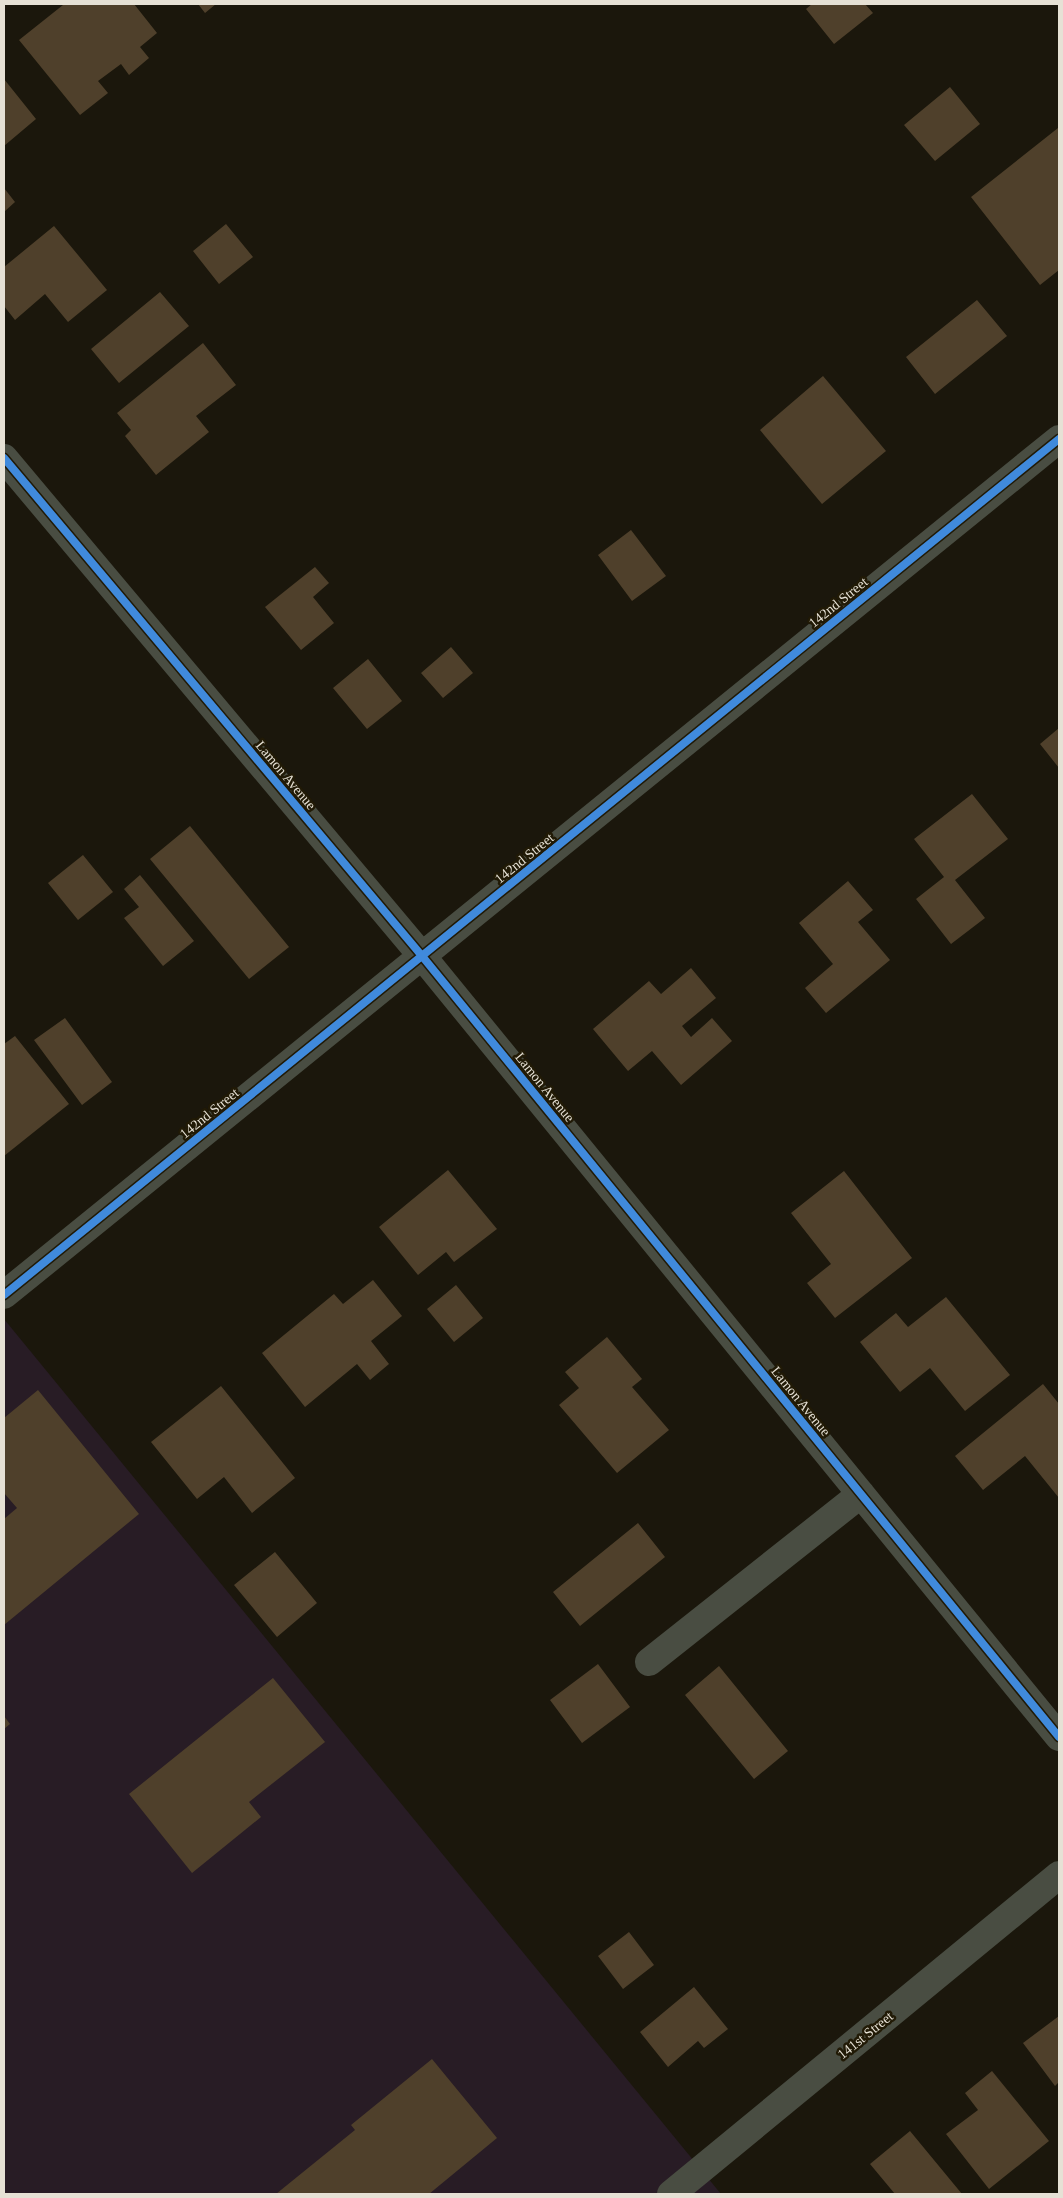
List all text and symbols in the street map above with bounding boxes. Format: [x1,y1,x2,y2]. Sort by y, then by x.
street label: 142nd Street [806,574,871,631]
street label: Lamon Avenue [253,738,319,813]
street label: 142nd Street [492,830,557,887]
street label: Lamon Avenue [512,1050,577,1125]
street label: 142nd Street [177,1085,242,1142]
street label: Lamon Avenue [768,1364,833,1439]
street label: 141st Street [835,2009,896,2062]

